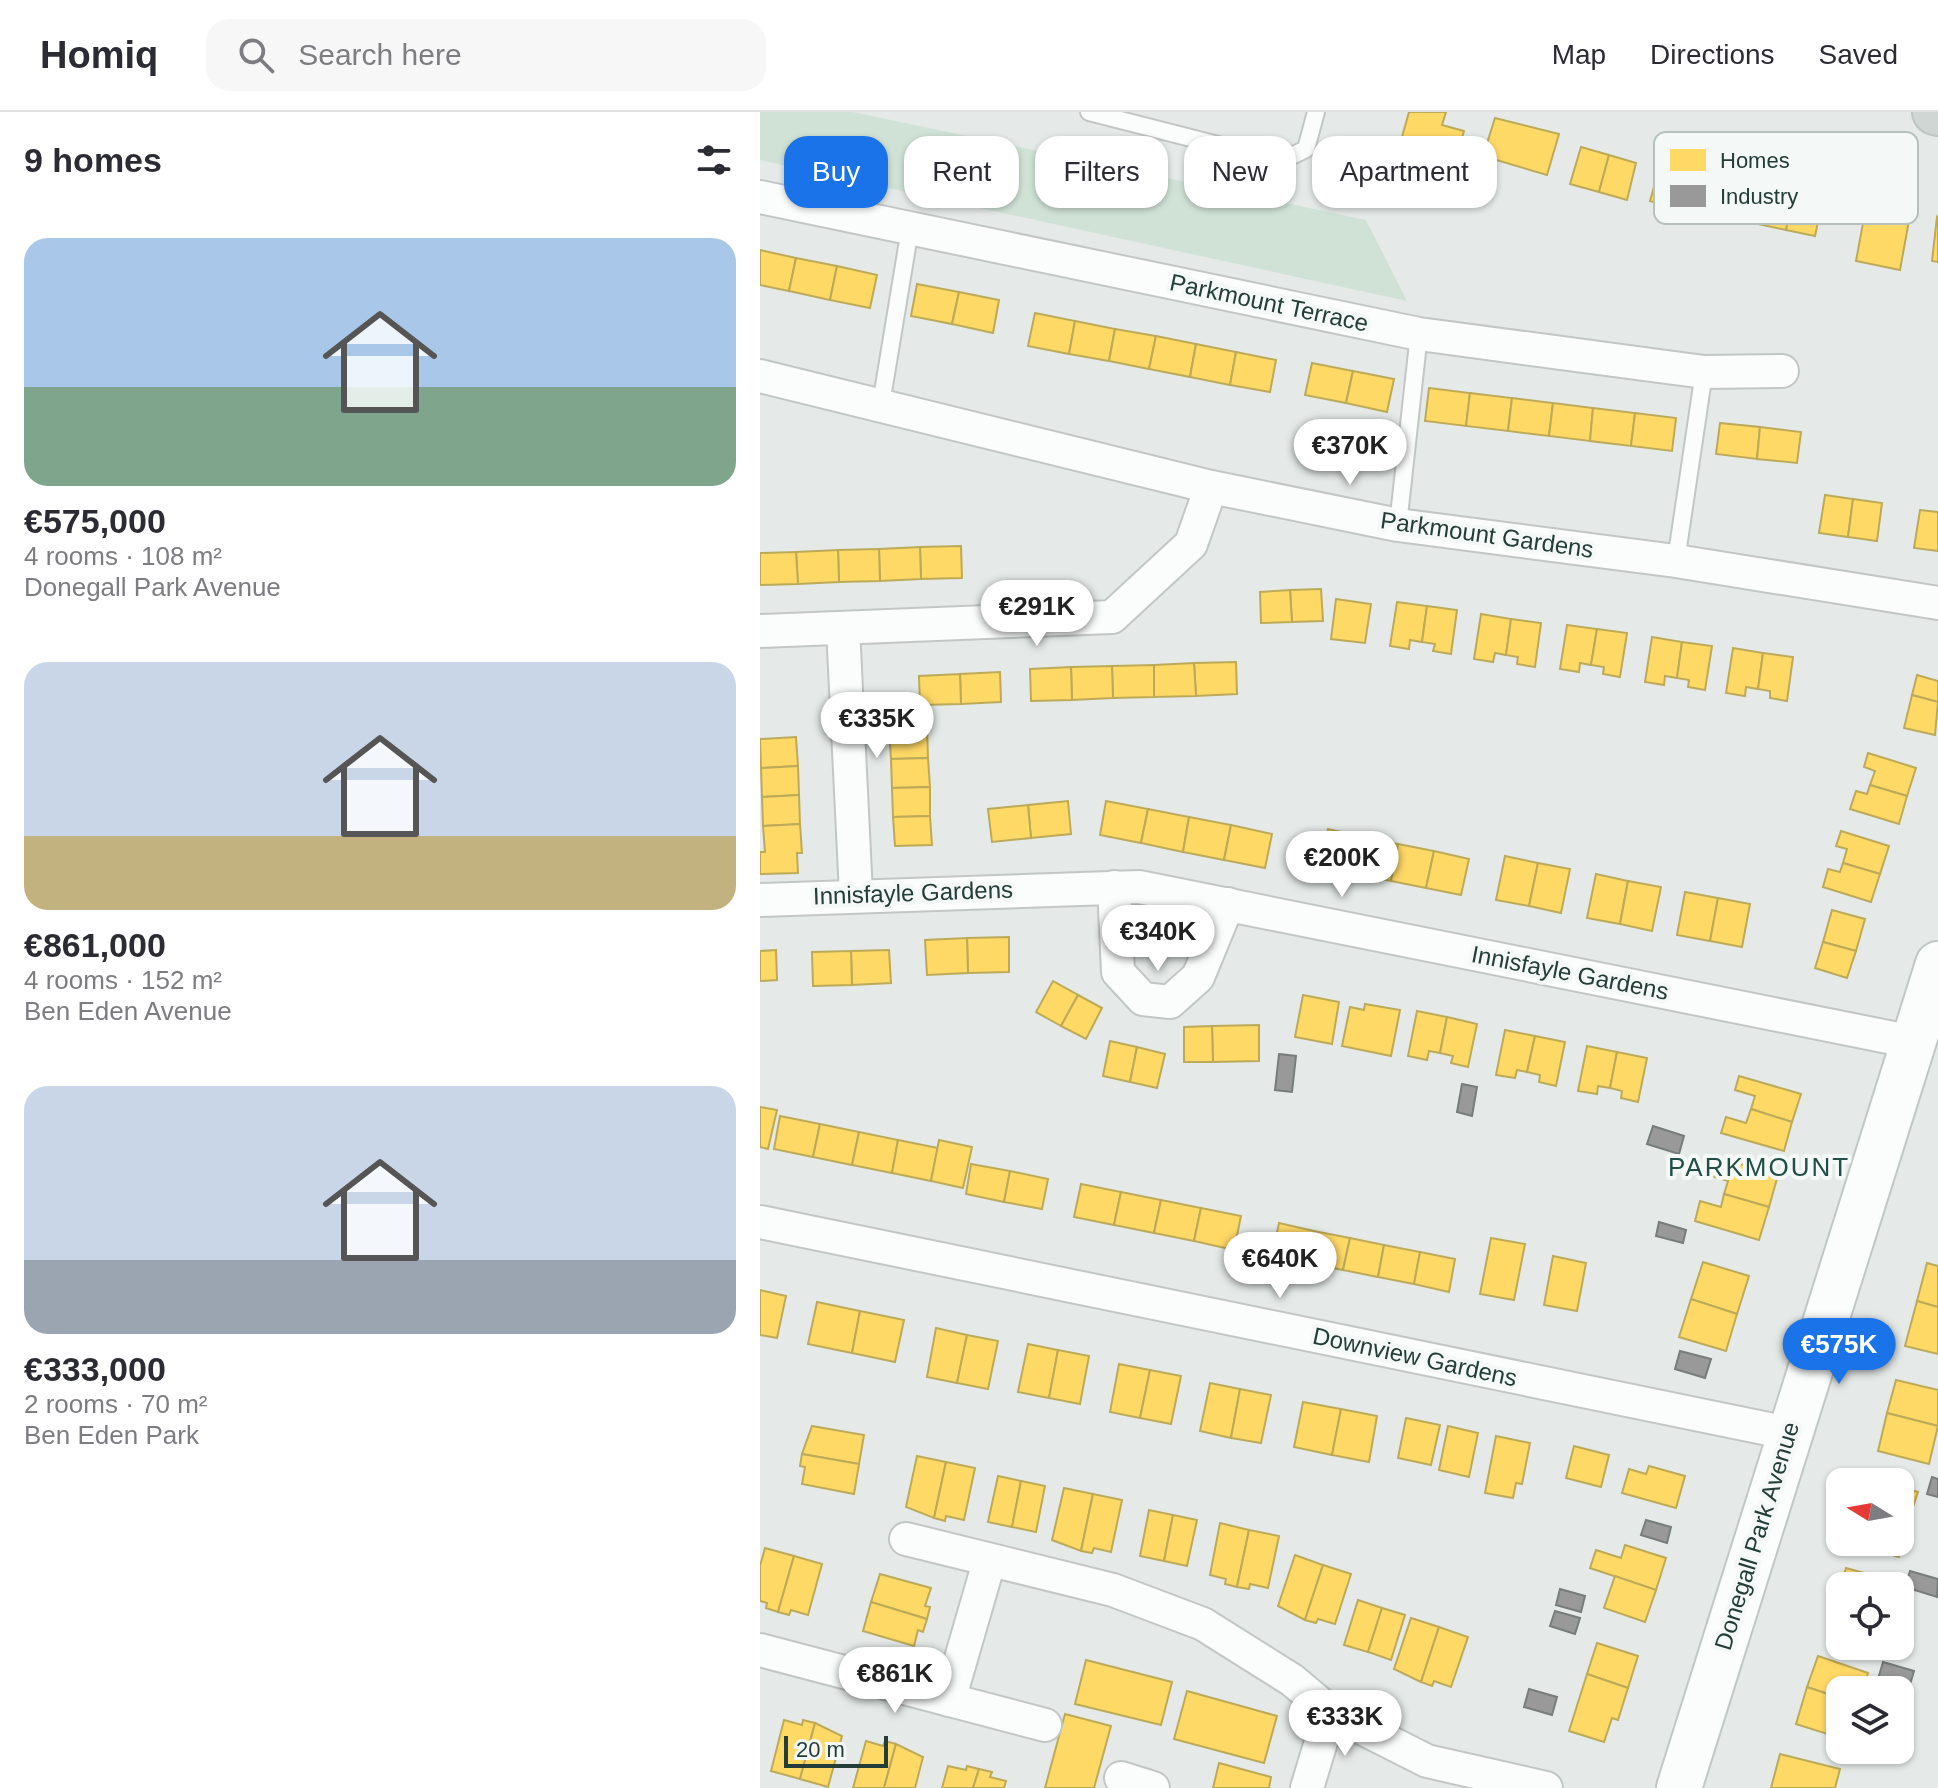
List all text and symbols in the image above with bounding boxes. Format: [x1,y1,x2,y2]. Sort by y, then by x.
search box [206,19,766,91]
icon: search [234,33,278,77]
text: Homiq [40,34,158,76]
text: Search here [298,38,462,71]
text: Map [1552,39,1606,70]
text: Directions [1650,39,1775,70]
text: Saved [1819,39,1898,70]
legend [1654,132,1918,224]
chip: Buy [784,136,888,208]
chip: Rent [904,136,1019,208]
chip: Filters [1035,136,1168,208]
chip: New [1184,136,1296,208]
chip: Apartment [1312,136,1497,208]
icon: filters [692,138,736,182]
text: 9 homes [24,141,162,179]
text: Homes [1720,148,1790,173]
text: Industry [1720,184,1798,209]
street label: Parkmount Terrace [1167,268,1371,337]
icon: home [308,290,452,434]
pin: €370K [1294,419,1406,487]
text: €370K [1312,430,1388,460]
text: €575,000 [24,502,166,540]
street label: Parkmount Gardens [1379,506,1595,563]
text: 4 rooms · 108 m² [24,541,222,571]
text: Donegall Park Avenue [24,572,281,602]
pin: €291K [981,580,1093,648]
text: €291K [999,591,1075,621]
pin: €335K [821,692,933,760]
text: €335K [839,703,915,733]
icon: home [308,714,452,858]
pin: €200K [1286,831,1398,899]
text: €200K [1304,842,1380,872]
street label: Innisfayle Gardens [813,876,1013,909]
pin: €340K [1102,905,1214,973]
text: €340K [1120,916,1196,946]
text: €861,000 [24,926,166,964]
street label: Innisfayle Gardens [1469,940,1671,1005]
text: 4 rooms · 152 m² [24,965,222,995]
text: Ben Eden Avenue [24,996,232,1026]
icon: home [308,1138,452,1282]
district label: PARKMOUNT [1668,1152,1850,1182]
pin: €640K [1224,1232,1336,1300]
text: €640K [1242,1243,1318,1273]
pin: €575K [1783,1318,1895,1386]
street label: Downview Gardens [1311,1322,1520,1391]
text: €575K [1801,1329,1877,1359]
text: €333,000 [24,1350,166,1388]
text: 2 rooms · 70 m² [24,1389,208,1419]
street label: Donegall Park Avenue [1709,1419,1804,1653]
text: Ben Eden Park [24,1420,199,1450]
north arrow [1826,1468,1914,1556]
map controls [1826,1468,1914,1764]
button: locate [1826,1572,1914,1660]
pin: €861K [839,1647,951,1715]
text: €861K [857,1658,933,1688]
button: layers [1826,1676,1914,1764]
pin: €333K [1289,1690,1401,1758]
text: €333K [1307,1701,1383,1731]
scale bar [784,1732,888,1768]
text: 20 m [796,1737,845,1762]

